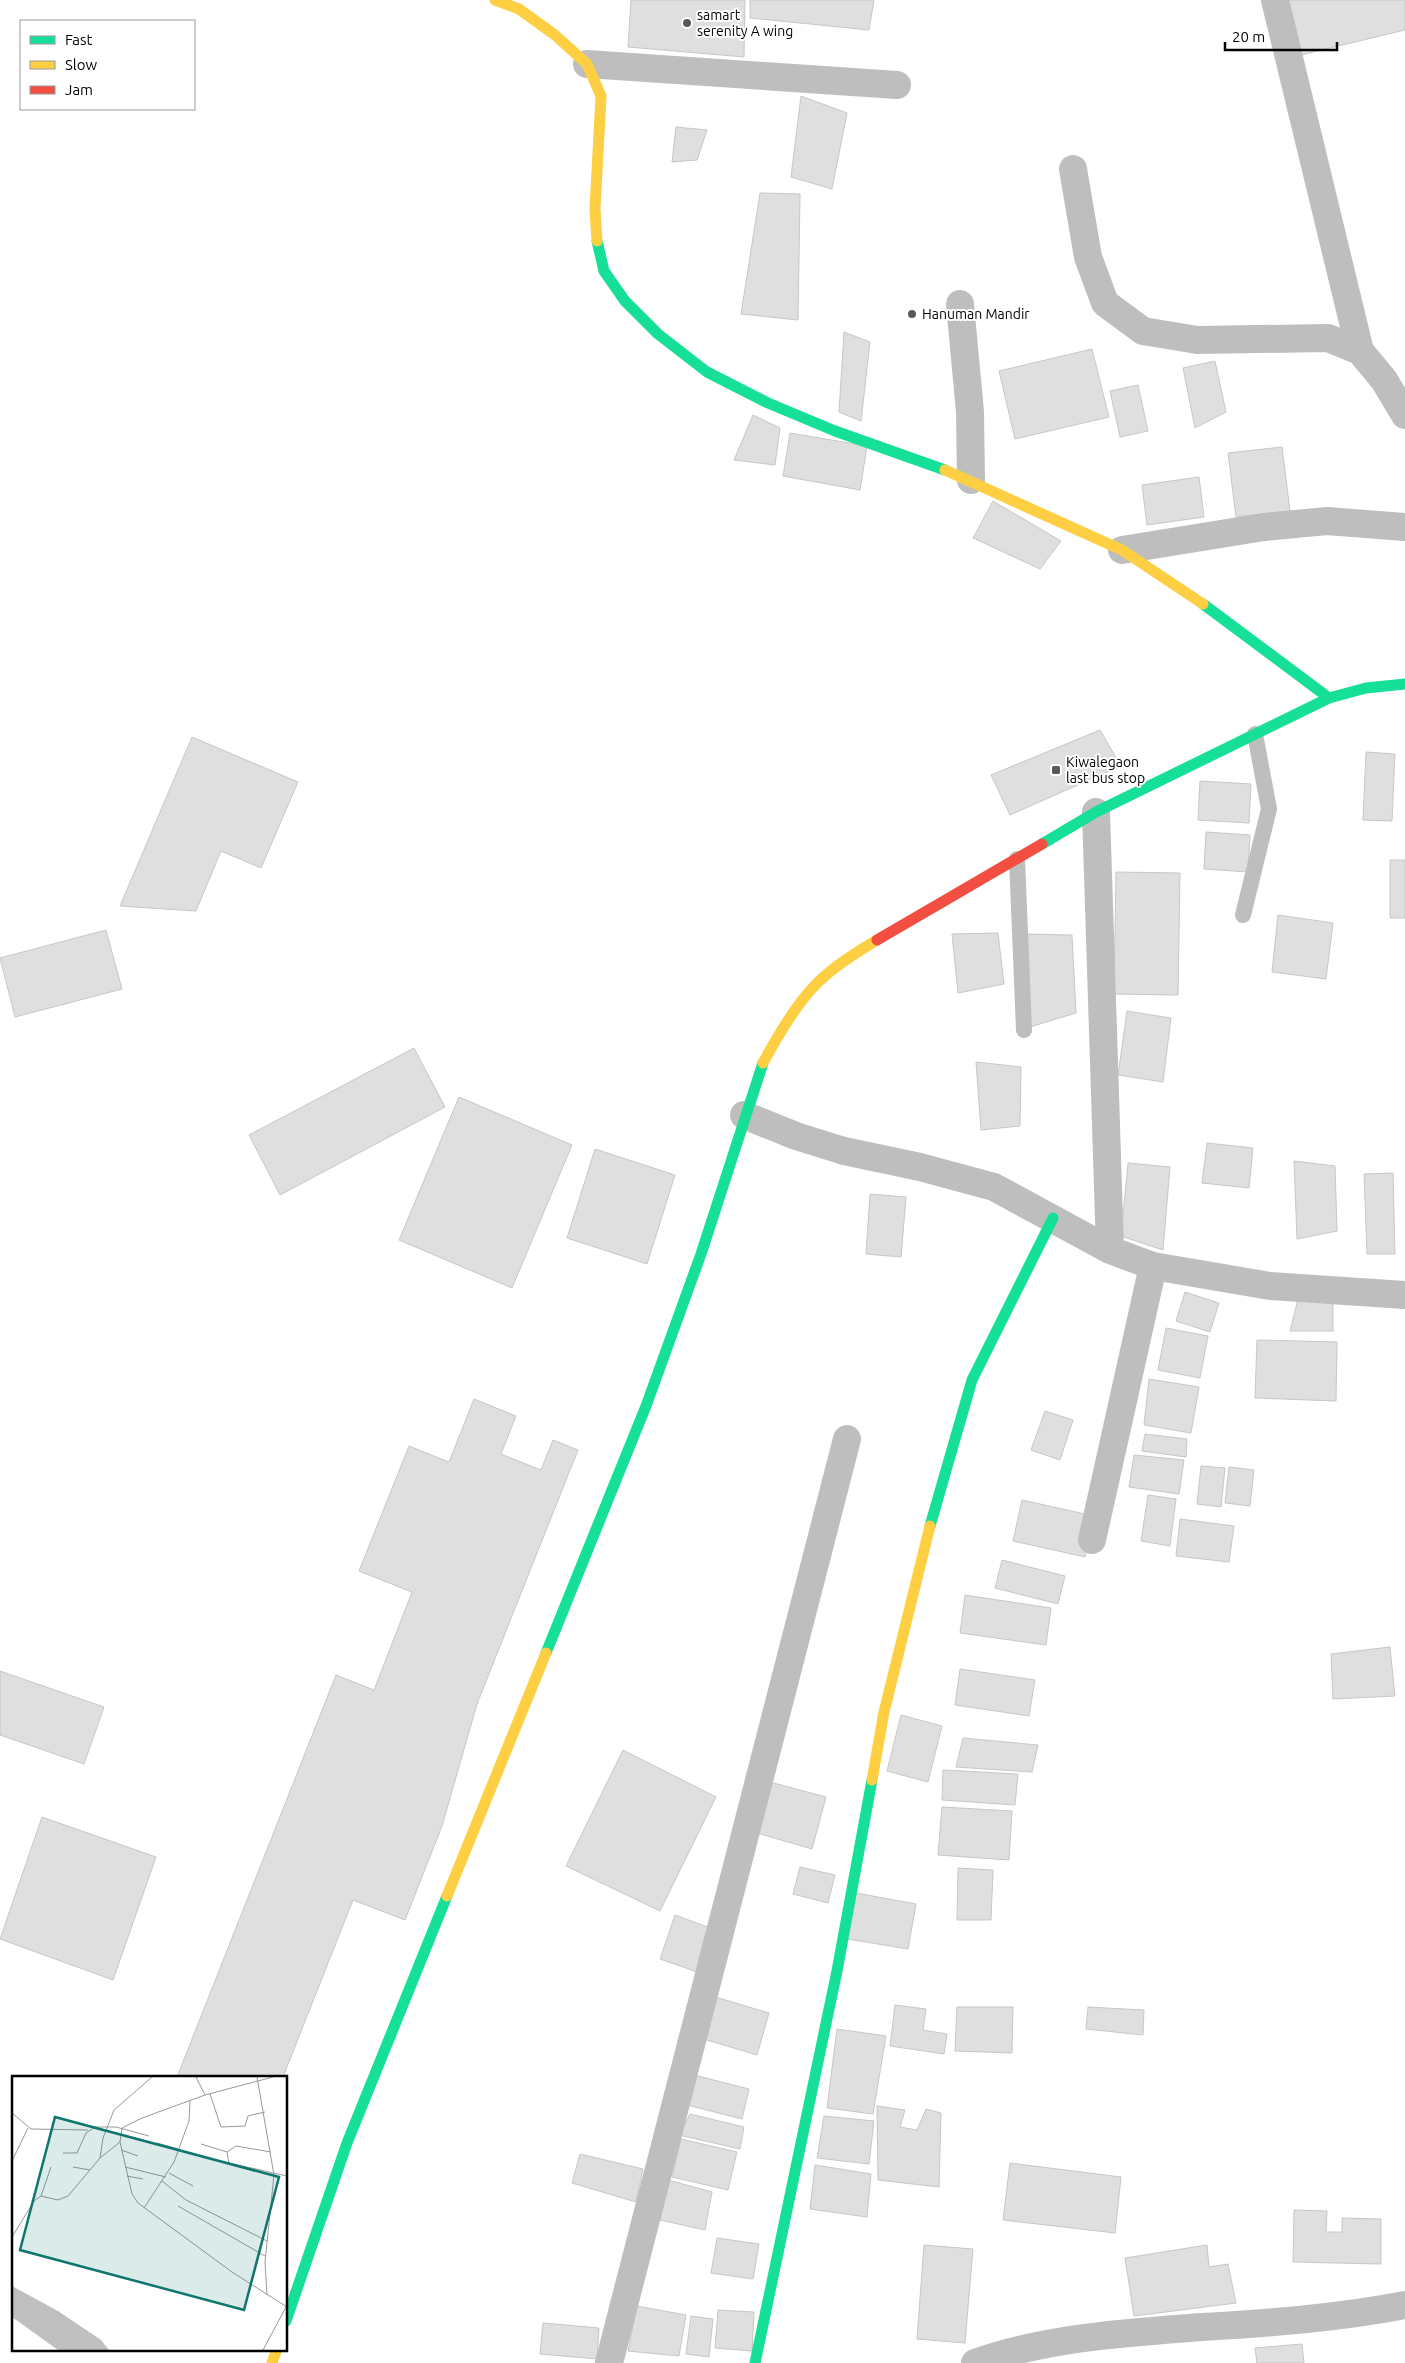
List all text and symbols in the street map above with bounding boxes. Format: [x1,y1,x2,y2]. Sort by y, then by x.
place label: samart serenity A wing [697,7,793,39]
marker: samart serenity A wing [681,17,693,29]
legend [20,20,195,110]
scale bar [1225,20,1338,52]
text: 20 m [1232,28,1265,45]
text: Fast [65,31,93,48]
text: Slow [65,56,98,73]
text: Jam [65,81,93,98]
place label: Hanuman Mandir [922,306,1030,322]
marker: Hanuman Mandir [906,308,918,320]
place label: Kiwalegaon last bus stop [1066,754,1145,786]
marker: Kiwalegaon last bus stop [1050,764,1062,776]
inset map [12,2076,288,2350]

